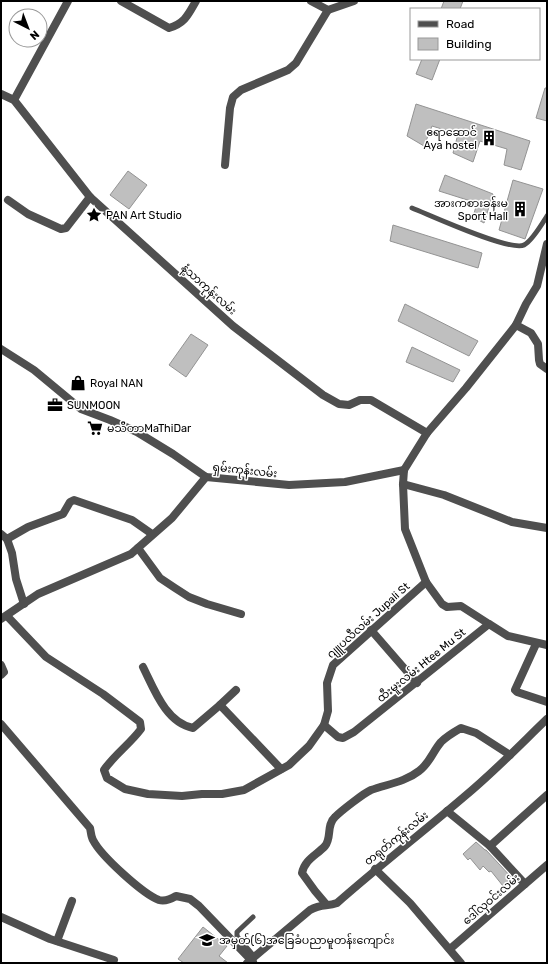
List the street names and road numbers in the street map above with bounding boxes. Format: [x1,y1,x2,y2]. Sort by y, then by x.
street label: နံ့သာကုန်းလမ်း [177,260,240,319]
street label: ရှမ်းကုန်းလမ်း [212,460,278,482]
street label: ဂျူပလီလမ်း Jupali St [324,579,414,662]
street label: ထီးမူးလမ်း Htee Mu St [374,624,470,707]
street label: တရုတ်ကုန်းလမ်း [361,808,432,870]
street label: ဒေါ်လှဝင်းလမ်း [460,870,524,929]

